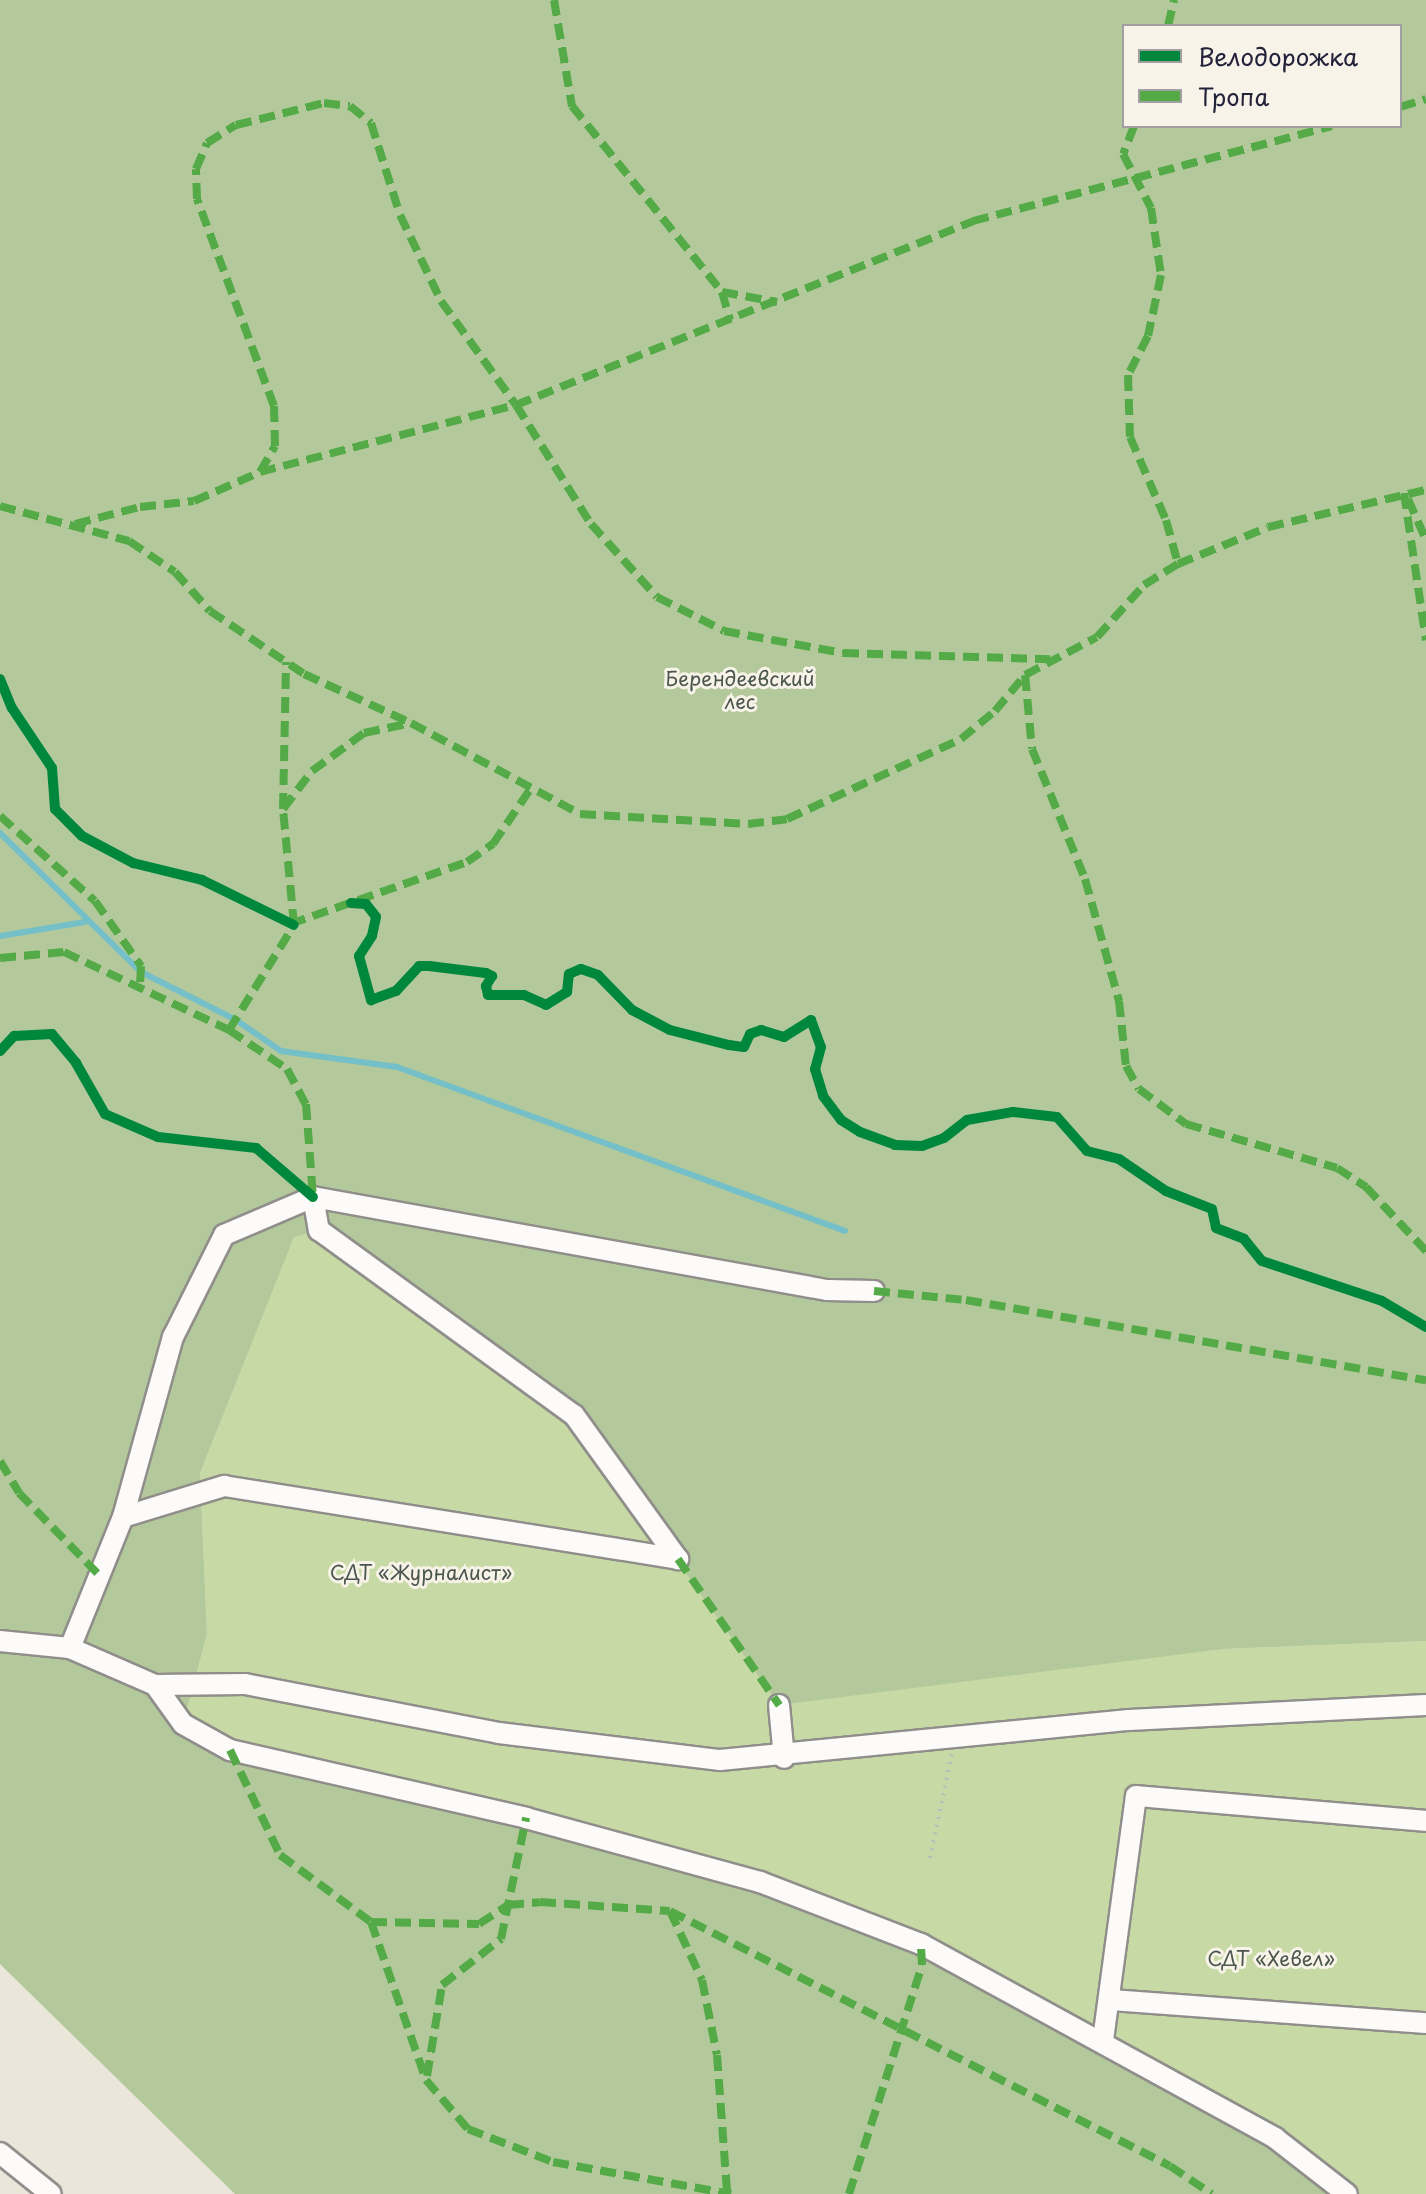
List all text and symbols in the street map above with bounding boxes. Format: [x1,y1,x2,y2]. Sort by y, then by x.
legend [1122,24,1402,128]
text: Велодорожка [1198,38,1358,74]
text: Тропа [1198,78,1269,114]
park label: Берендеевский лес [665,667,815,714]
park label: СДТ «Журналист» [329,1560,513,1584]
park label: СДТ «Хевел» [1207,1946,1335,1970]

